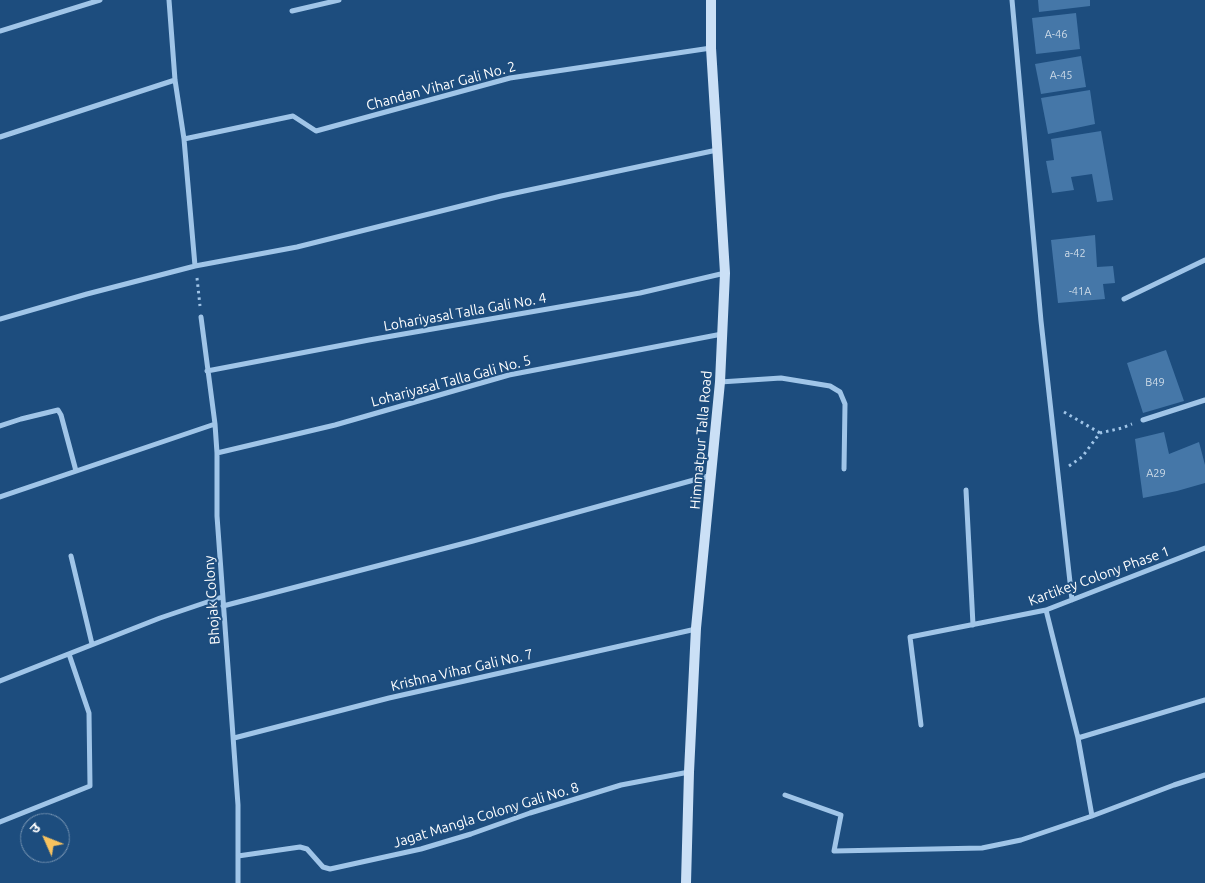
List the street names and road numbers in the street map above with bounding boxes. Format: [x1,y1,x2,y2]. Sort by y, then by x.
street label: Chandan Vihar Gali No. 2 [364,58,518,114]
street label: Lohariyasal Talla Gali No. 4 [382,289,548,335]
street label: Lohariyasal Talla Gali No. 5 [369,352,533,410]
street label: Himmatpur Talla Road [687,370,715,510]
street label: Kartikey Colony Phase 1 [1026,543,1172,609]
street label: Bhojak Colony [201,555,223,645]
street label: Krishna Vihar Gali No. 7 [389,645,535,695]
street label: Jagat Mangla Colony Gali No. 8 [391,779,581,851]

